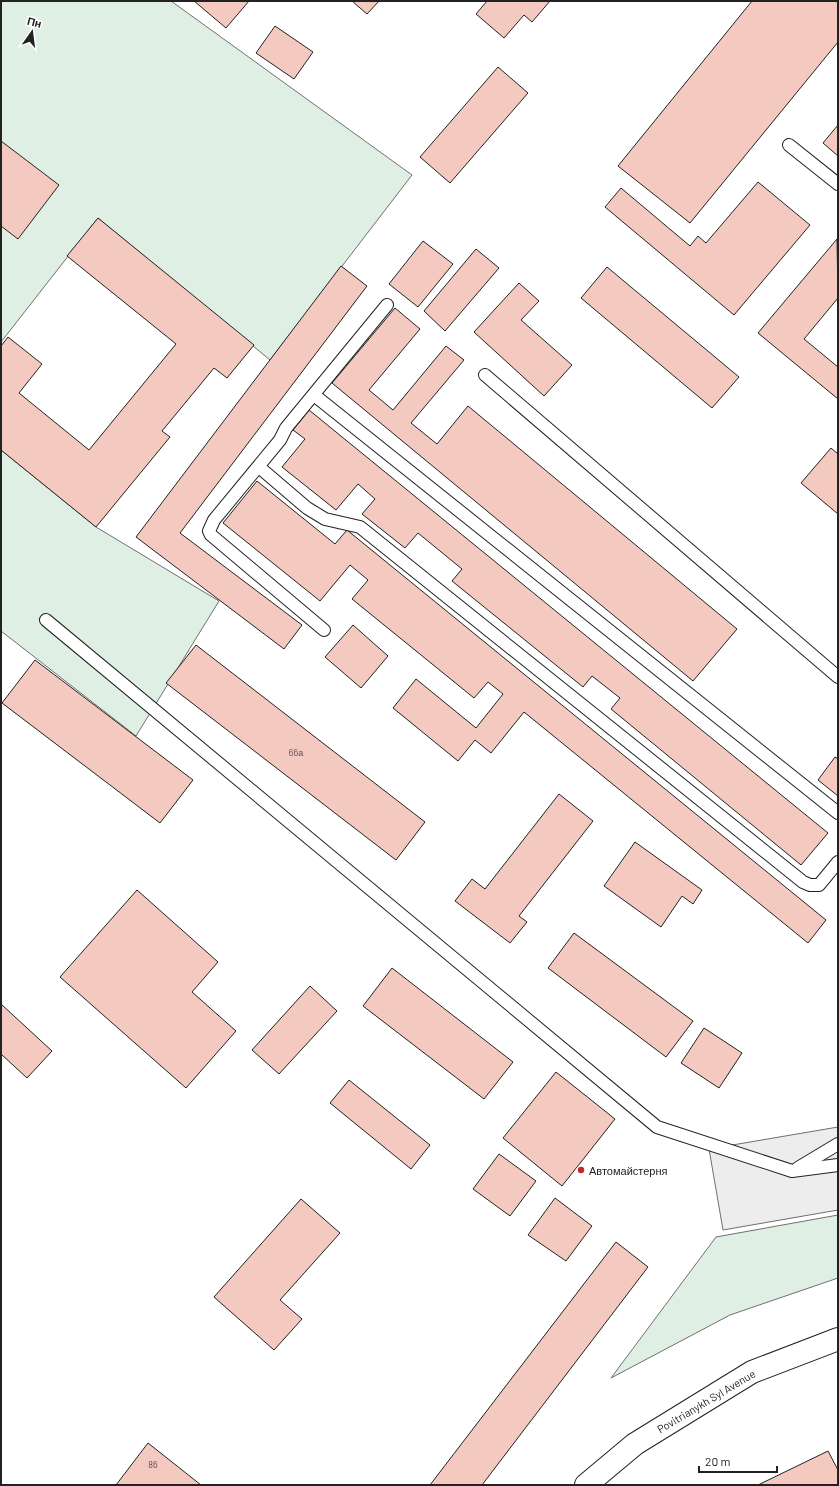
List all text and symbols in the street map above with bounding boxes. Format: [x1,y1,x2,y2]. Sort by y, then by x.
north arrow [12,12,52,52]
text: Пн [26,14,43,30]
house number: 66а [289,747,303,758]
place label: Автомайстерня [589,1164,668,1177]
marker: Автомайстерня [576,1165,586,1175]
street label: Povitrianykh Syl Avenue [655,1366,758,1435]
scale bar [699,1448,777,1474]
text: 20 m [705,1454,731,1468]
house number: 86 [148,1459,158,1470]

